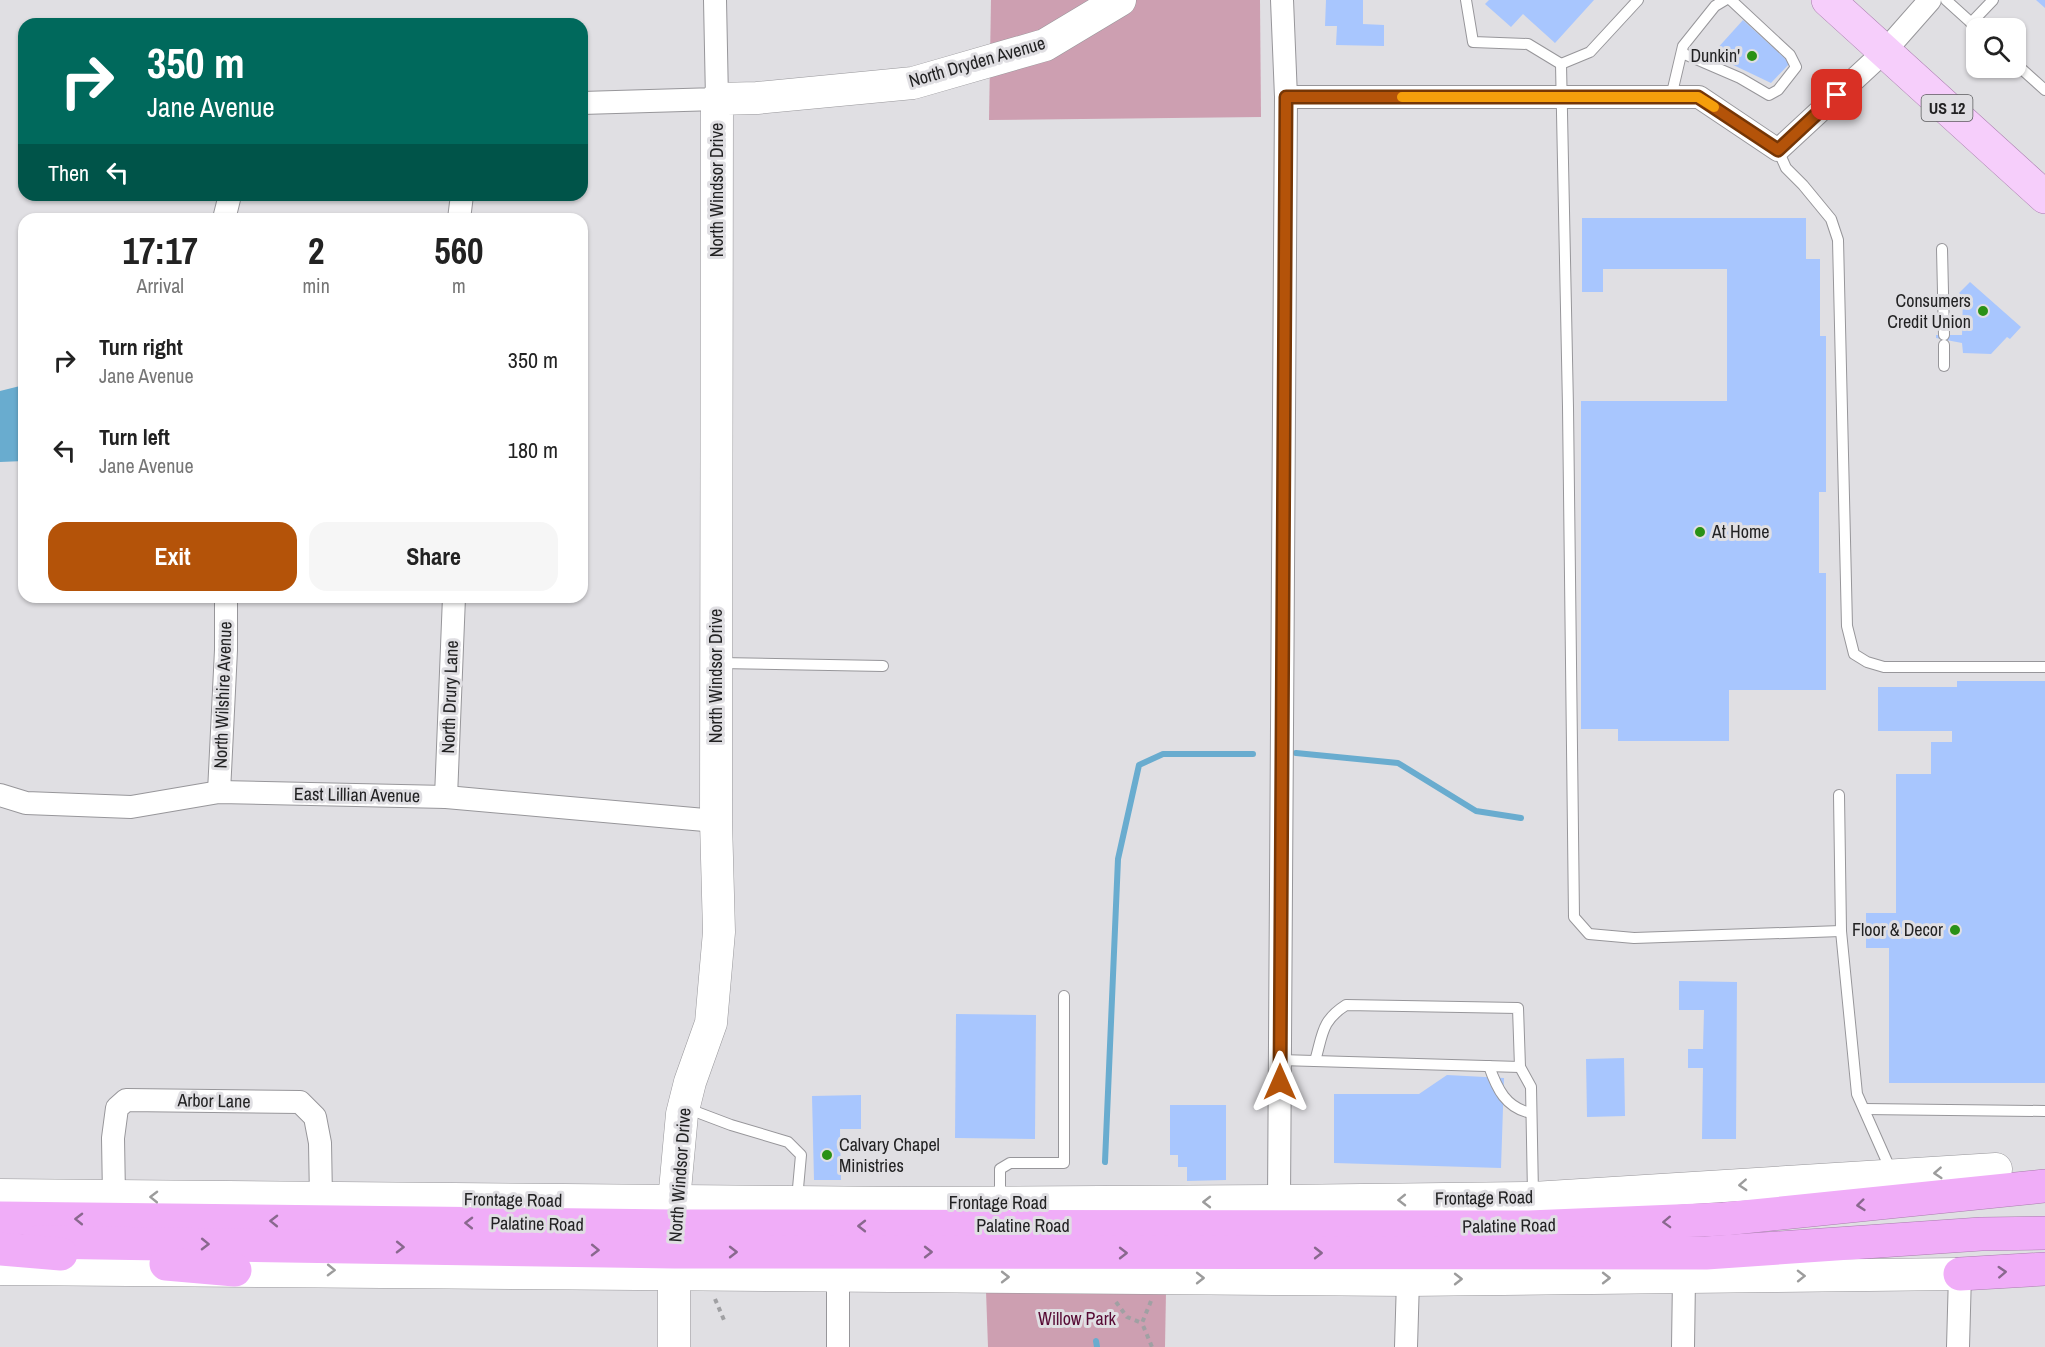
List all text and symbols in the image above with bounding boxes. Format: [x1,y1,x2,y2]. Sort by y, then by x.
map controls [1966,18,2026,78]
button: search [1966,18,2026,78]
street label: North Dryden Avenue [906,30,1048,93]
text: 350 m [147,35,245,91]
icon: right [48,42,126,120]
place label: Dunkin' [1690,43,1740,68]
marker: Dunkin' [1745,49,1759,63]
pin [1811,69,1862,120]
icon: arrive [1820,78,1853,111]
text: Jane Avenue [147,89,275,125]
road number: US 12 [1922,95,1972,121]
street label: North Windsor Drive [704,123,729,257]
icon: left [101,156,134,189]
text: Then [48,158,89,188]
text: 17:17 [122,227,198,275]
text: 2 [308,227,324,275]
text: 560 [434,227,484,275]
text: Arrival [137,272,184,299]
text: min [302,272,330,299]
text: m [452,272,466,299]
place label: Consumers Credit Union [1887,288,1971,334]
marker: Consumers Credit Union [1976,304,1990,318]
text: Turn right [99,332,183,362]
icon: right [48,344,81,377]
text: 350 m [508,345,558,375]
text: Jane Avenue [99,362,194,389]
text: Turn left [99,422,170,452]
icon: left [48,434,81,467]
text: 180 m [508,435,558,465]
text: Jane Avenue [99,452,194,479]
place label: At Home [1711,519,1769,544]
button: Exit [48,522,297,591]
button: Share [309,522,558,591]
marker: At Home [1693,525,1707,539]
street label: North Windsor Drive [703,609,728,743]
street label: North Wilshire Avenue [207,621,238,769]
street label: North Drury Lane [435,640,464,754]
street label: East Lillian Avenue [294,781,420,808]
place label: Floor & Decor [1852,917,1943,942]
marker: Floor & Decor [1948,923,1962,937]
position arrow [1248,1050,1312,1114]
street label: Arbor Lane [176,1087,251,1114]
street label: North Windsor Drive [662,1107,697,1243]
place label: Calvary Chapel Ministries [839,1132,940,1178]
marker: Calvary Chapel Ministries [820,1148,834,1162]
one-way arrow [1933,1166,1942,1179]
one-way arrow [1739,1179,1748,1192]
street label: Frontage Road [1435,1184,1533,1211]
street label: Frontage Road [464,1186,562,1213]
one-way arrow [150,1190,159,1203]
street label: Frontage Road [949,1190,1047,1215]
one-way arrow [1397,1193,1406,1206]
one-way arrow [1202,1195,1211,1208]
one-way arrow [1857,1198,1866,1211]
street label: Palatine Road [490,1210,584,1237]
street label: Palatine Road [1462,1212,1556,1239]
one-way arrow [75,1213,84,1225]
street label: Palatine Road [976,1213,1070,1238]
one-way arrow [270,1215,279,1227]
one-way arrow [1663,1215,1672,1228]
one-way arrow [464,1217,473,1230]
one-way arrow [857,1220,866,1232]
one-way arrow [201,1238,210,1251]
one-way arrow [396,1241,405,1254]
one-way arrow [591,1244,600,1257]
one-way arrow [728,1246,737,1258]
one-way arrow [923,1246,932,1258]
one-way arrow [1118,1247,1127,1259]
one-way arrow [1313,1247,1322,1259]
one-way arrow [327,1264,336,1277]
one-way arrow [1998,1266,2007,1279]
one-way arrow [1796,1270,1805,1282]
one-way arrow [1001,1271,1010,1283]
one-way arrow [1196,1272,1205,1284]
one-way arrow [1601,1272,1610,1284]
one-way arrow [1454,1273,1463,1285]
park label: Willow Park [1038,1306,1117,1331]

